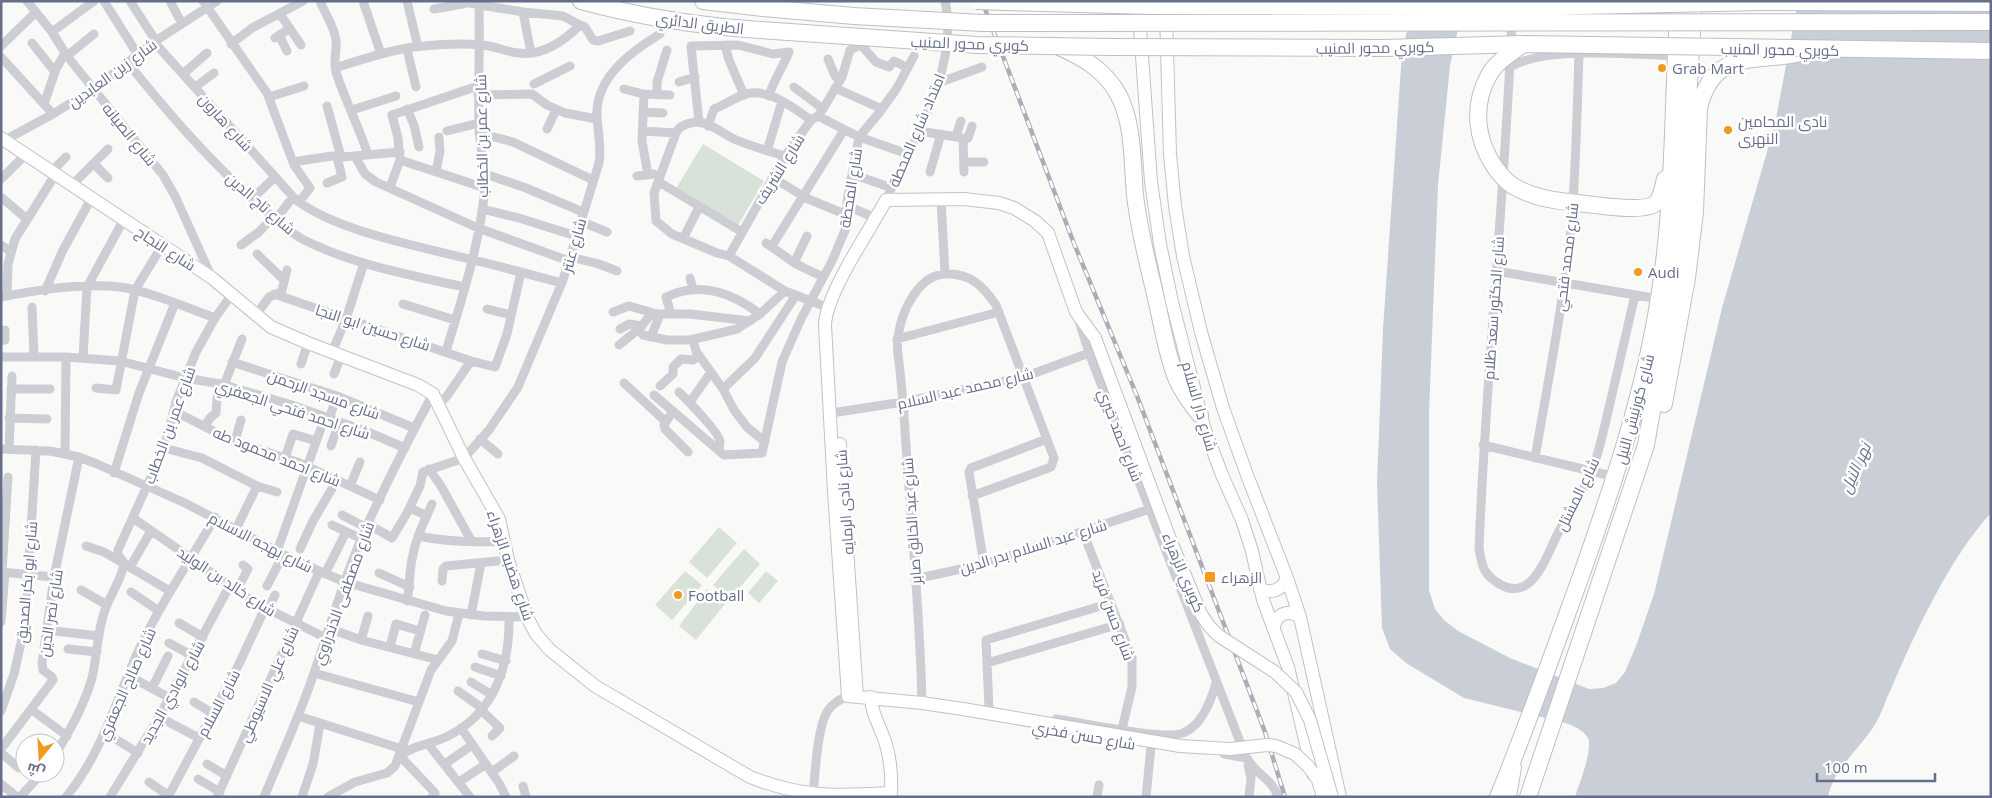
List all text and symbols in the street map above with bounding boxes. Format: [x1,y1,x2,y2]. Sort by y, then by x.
street label: الطريق الدائري [654,8,745,41]
street label: كوبري محور المنيب [910,31,1030,58]
street label: شارع زين العابدين [64,34,162,114]
street label: كوبري محور المنيب [1316,36,1434,61]
street label: كوبري محور المنيب [1721,38,1839,63]
place label: Grab Mart [1672,58,1744,78]
marker: Grab Mart [1656,62,1668,74]
street label: امتداد شارع المحطة [883,70,951,191]
street label: شارع عمر بن الخطاب [470,74,494,198]
street label: شارع هارون [193,89,257,157]
street label: شارع الصيانه [97,98,162,171]
place label: نادى المحامين النهرى [1738,111,1827,149]
marker: نادى المحامين النهرى [1722,124,1734,136]
street label: شارع الشريف [750,130,810,209]
street label: شارع المحطة [834,147,868,229]
street label: شارع تاج الدين [221,168,300,240]
street label: شارع محمد فتحي [1549,201,1586,313]
street label: شارع عنتر [556,216,592,276]
street label: شارع النجاح [131,221,200,277]
street label: شارع الدكتور سعد ظلام [1478,236,1510,381]
place label: Audi [1648,262,1680,282]
marker: Audi [1632,266,1644,278]
street label: شارع حسين ابو النجا [312,299,433,357]
street label: شارع كورنيش النيل [1610,352,1660,467]
street label: شارع دار السلام [1176,359,1222,454]
street label: شارع محمد عبد السلام [895,363,1036,415]
street label: شارع عمر بن الخطاب [138,364,201,487]
street label: شارع مسجد الرحمن [264,364,383,425]
street label: شارع احمد فتحي الجعفري [212,375,373,446]
street label: شارع احمد خيري [1091,386,1148,485]
street label: شارع احمد محمود طه [210,421,344,493]
water label: نهر النيل [1834,438,1877,497]
street label: شارع نادى الرمايه [830,449,860,555]
street label: شارع المشتل [1551,454,1605,535]
street label: شارع عبد الخالق صابر [897,457,927,586]
street label: شارع بهجه الاسلام [205,507,316,579]
street label: شارع هضبه الزهراء [481,507,539,624]
street label: شارع عبد السلام بدر الدين [957,514,1110,580]
street label: شارع مصطفى الدندراوي [308,519,381,668]
street label: شارع ابو بكر الصديق [11,520,43,644]
street label: كوبري الزهراء [1155,529,1210,616]
street label: شارع خالد بن الوليد [173,542,280,622]
street label: شارع حسن فريد [1086,567,1140,664]
place label: الزهراء [1221,567,1262,587]
street label: شارع نصر الدين [33,568,69,658]
marker: الزهراء [1203,570,1217,584]
place label: Football [688,585,744,605]
marker: Football [672,589,684,601]
street label: شارع علي الاسيوطي [233,623,305,746]
street label: شارع صالح الجعفري [92,624,163,745]
street label: شارع الوادي الجديد [135,637,211,749]
street label: شارع السلام [192,666,246,741]
street label: شارع حسن فخري [1030,716,1137,757]
north arrow [15,733,65,783]
scale bar [1817,750,1934,782]
text: 100 m [1824,757,1868,777]
text: ش [24,759,47,783]

